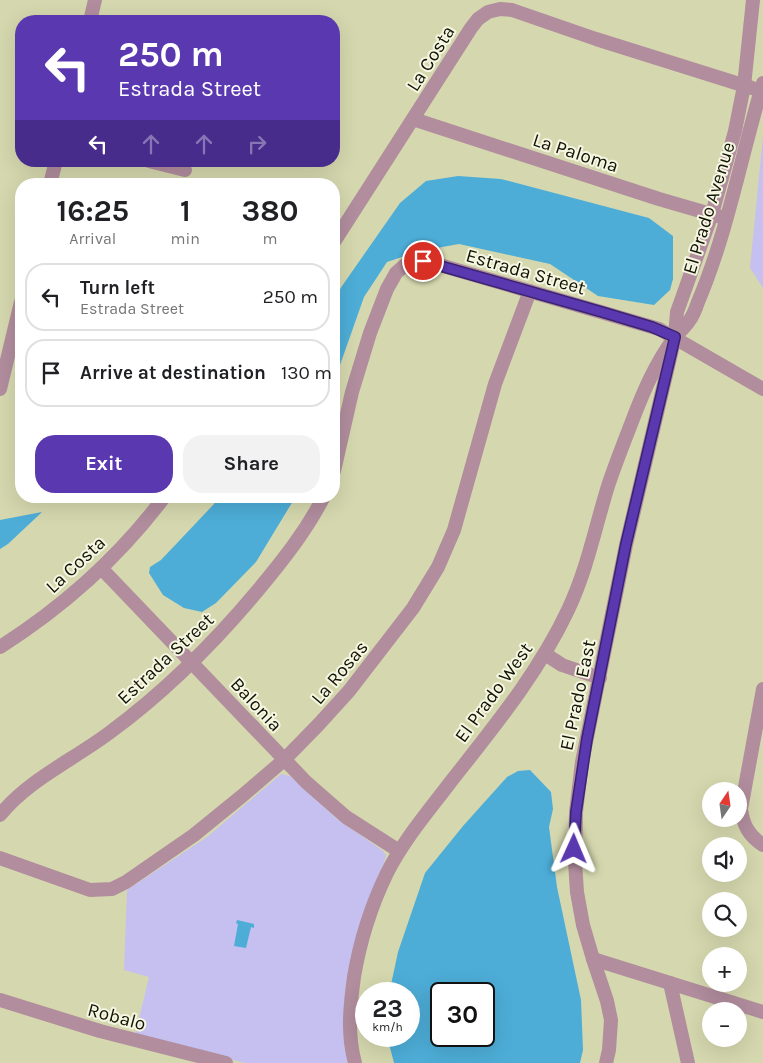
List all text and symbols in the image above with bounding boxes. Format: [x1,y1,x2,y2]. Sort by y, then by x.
street label: La Costa [402,22,460,96]
text: 250 m [118,34,224,75]
icon: left [35,35,100,100]
text: Estrada Street [118,76,261,102]
street label: La Paloma [530,129,621,177]
icon: left [84,130,112,158]
icon: ahead [137,130,165,158]
icon: ahead [190,130,218,158]
icon: right [243,130,271,158]
street label: El Prado Avenue [678,140,740,277]
text: 16:25 [56,193,129,229]
text: 1 [180,193,191,229]
text: 380 [241,193,299,229]
text: Arrival [69,229,116,248]
text: min [171,229,200,248]
text: m [263,229,277,248]
pin [402,240,444,282]
street label: Estrada Street [463,244,588,300]
icon: arrive [409,247,437,275]
text: Turn left [80,277,155,299]
icon: left [37,283,65,311]
text: 250 m [263,286,318,308]
text: Estrada Street [80,299,184,318]
icon: arrive [37,359,65,387]
text: Arrive at destination [80,362,266,384]
text: 130 m [281,362,332,384]
button: Exit [35,435,173,493]
button: Share [183,435,320,493]
street label: La Costa [41,532,110,598]
street label: Estrada Street [113,609,218,709]
street label: La Rosas [307,636,373,709]
street label: El Prado West [450,638,537,747]
street label: El Prado East [555,638,600,753]
street label: Balonia [226,673,287,736]
north arrow [702,782,748,828]
map controls [702,782,747,1047]
position arrow [547,822,599,874]
button: sound [702,837,747,882]
button: search [702,892,747,937]
button: + [702,947,747,992]
speed limit sign: 30 [430,982,495,1047]
text: 23 [372,994,403,1023]
street label: Robalo [85,999,148,1035]
button: − [702,1002,747,1047]
text: km/h [372,1020,403,1034]

